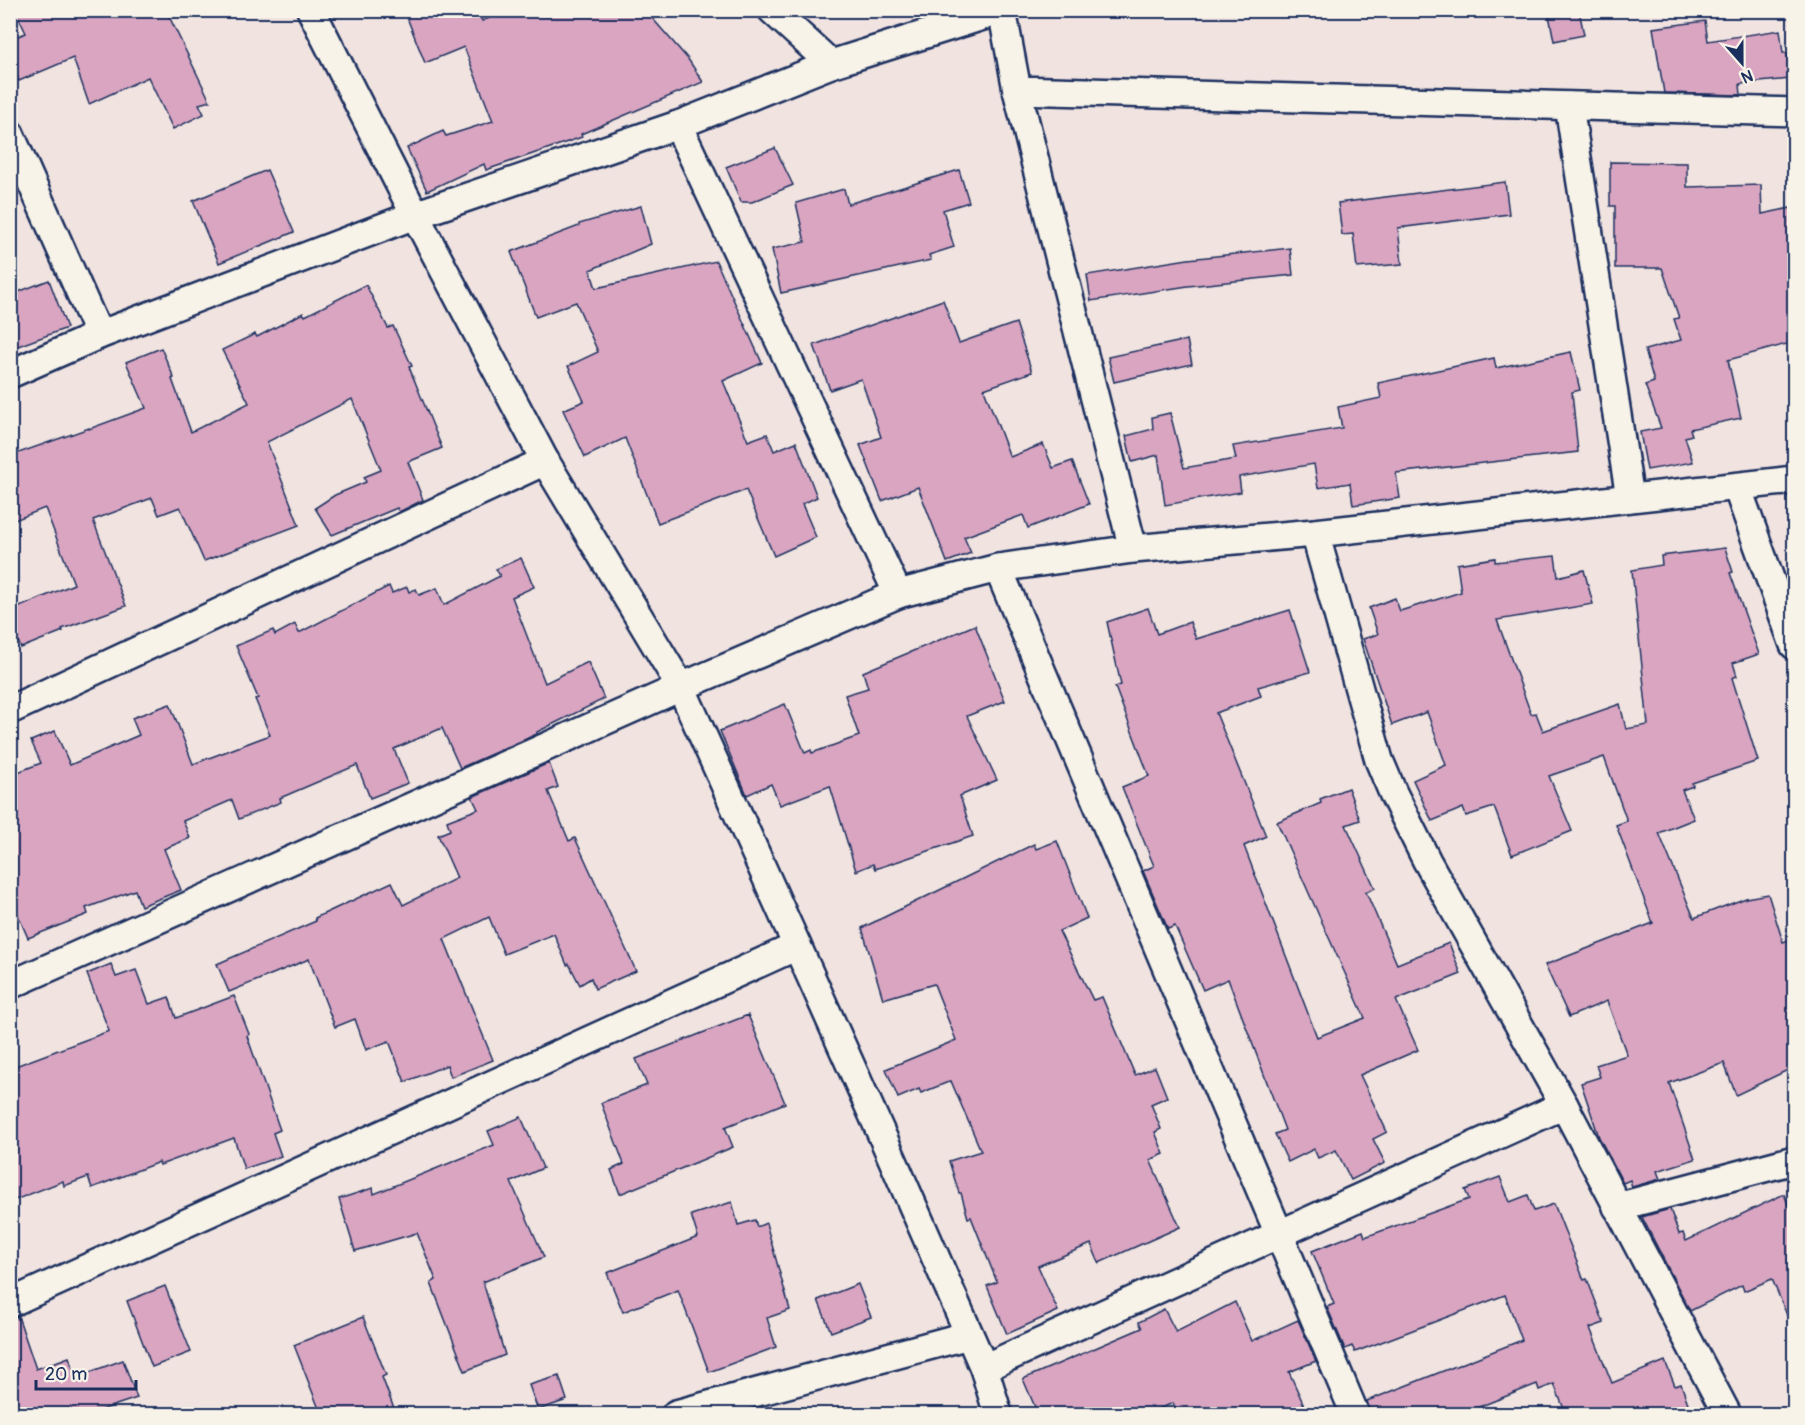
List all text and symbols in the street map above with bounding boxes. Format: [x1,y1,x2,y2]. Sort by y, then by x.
north arrow [1712,33,1772,93]
text: N [1738,65,1756,87]
scale bar [36,1353,136,1391]
text: 20 m [45,1363,87,1386]

